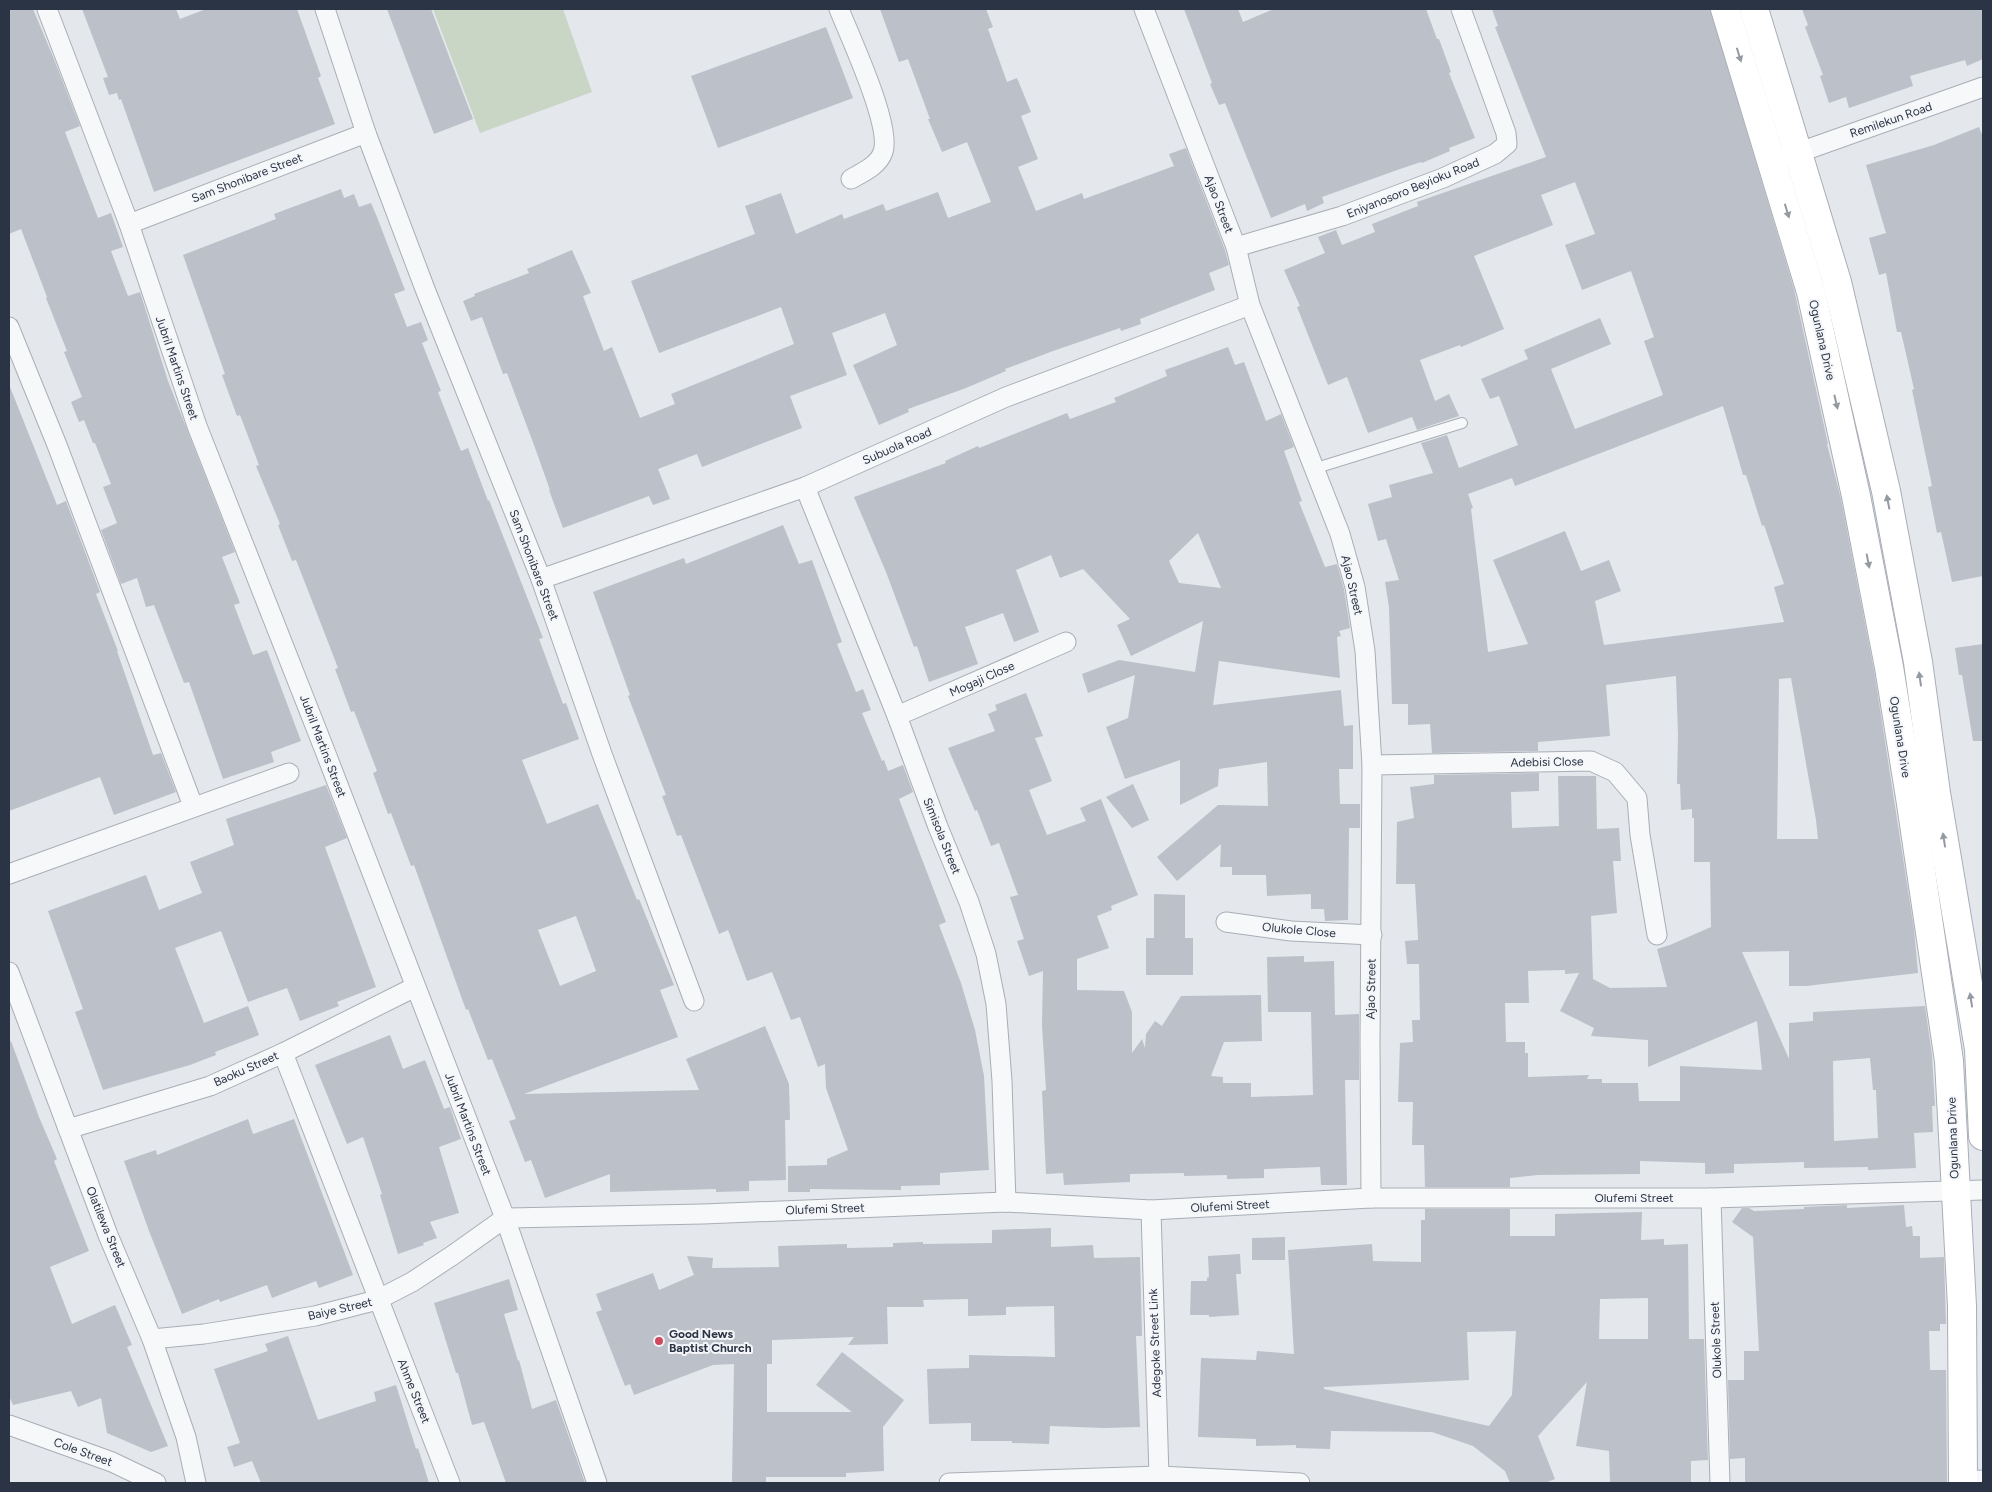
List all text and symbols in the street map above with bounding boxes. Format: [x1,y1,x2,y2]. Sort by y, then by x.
one-way arrow [1736,48,1744,63]
street label: Remilekun Road [1848,99,1934,141]
street label: Sam Shonibare Street [190,150,305,206]
street label: Eniyanosoro Beyioku Road [1345,155,1481,221]
street label: Ajao Street [1202,173,1237,235]
one-way arrow [1783,203,1791,218]
street label: Ogunlana Drive [1806,298,1838,382]
street label: Jubril Martins Street [153,314,201,422]
one-way arrow [1832,394,1840,409]
street label: Subuola Road [860,425,934,467]
one-way arrow [1884,494,1892,510]
street label: Sam Shonibare Street [506,508,562,623]
one-way arrow [1865,553,1873,569]
street label: Ajao Street [1338,554,1366,617]
street label: Mogaji Close [947,658,1017,700]
one-way arrow [1916,671,1924,687]
street label: Jubril Martins Street [297,693,349,800]
street label: Ogunlana Drive [1887,695,1913,779]
street label: Adebisi Close [1510,754,1584,770]
street label: Simisola Street [920,796,964,877]
one-way arrow [1940,831,1948,847]
street label: Olukole Close [1262,920,1337,940]
street label: Ajao Street [1363,958,1379,1020]
one-way arrow [1966,992,1974,1008]
street label: Baoku Street [211,1048,281,1090]
street label: Jubril Martins Street [442,1071,494,1178]
street label: Ogunlana Drive [1945,1096,1961,1179]
street label: Olatilewa Street [83,1184,129,1270]
street label: Olufemi Street [1594,1191,1674,1205]
street label: Olufemi Street [1190,1197,1270,1215]
street label: Olufemi Street [785,1201,865,1217]
street label: Adegoke Street Link [1146,1288,1164,1398]
street label: Baiye Street [306,1295,374,1323]
street label: Olukole Street [1708,1301,1724,1379]
place label: Good News Baptist Church [669,1327,752,1355]
marker: Good News Baptist Church [653,1335,665,1347]
street label: Ahme Street [395,1357,433,1426]
street label: Cole Street [52,1435,115,1469]

